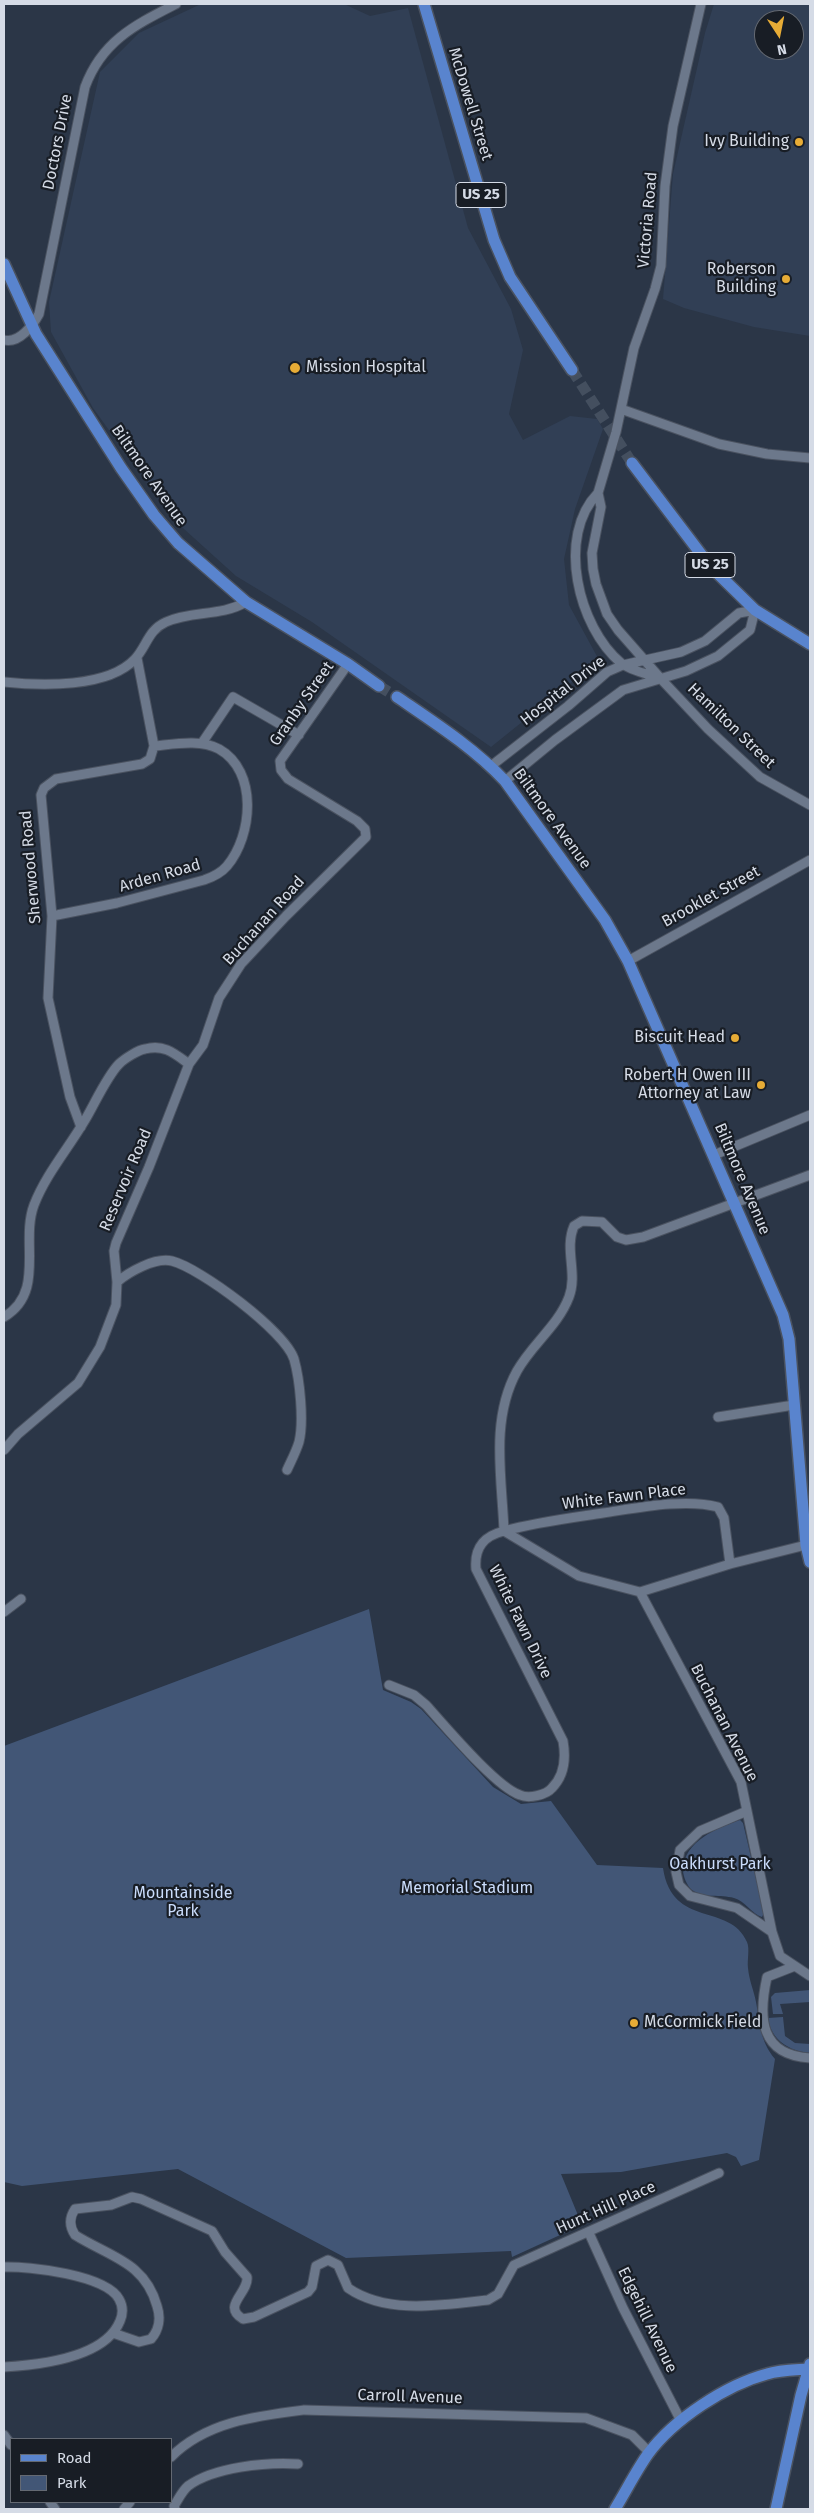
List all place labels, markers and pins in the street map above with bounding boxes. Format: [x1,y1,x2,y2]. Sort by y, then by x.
place label: Ivy Building [704,132,789,152]
marker: Ivy Building [793,136,805,148]
place label: Roberson Building [707,260,776,298]
marker: Roberson Building [780,273,792,285]
place label: Mission Hospital [306,358,426,378]
marker: Mission Hospital [288,361,302,375]
place label: Biscuit Head [634,1028,725,1048]
marker: Biscuit Head [729,1032,741,1044]
place label: Robert H Owen III Attorney at Law [624,1066,751,1104]
marker: Robert H Owen III Attorney at Law [755,1079,767,1091]
place label: McCormick Field [644,2013,761,2033]
marker: McCormick Field [628,2017,640,2029]

